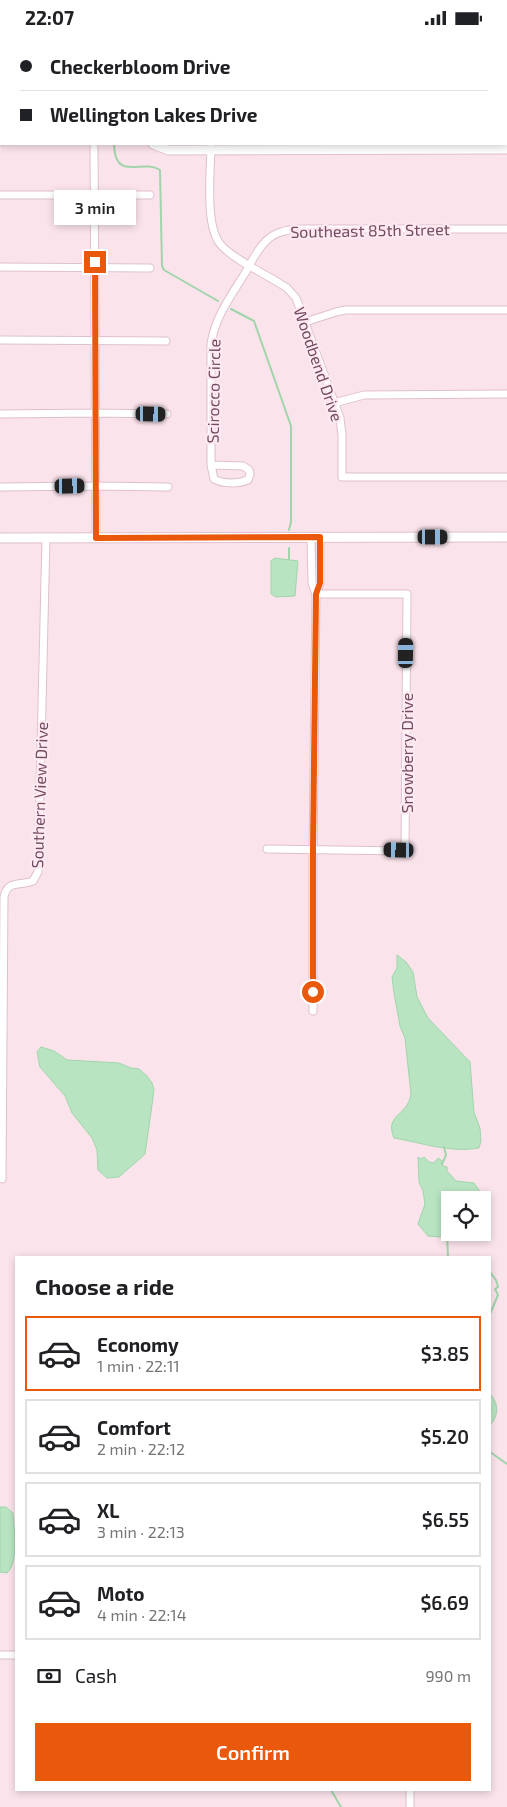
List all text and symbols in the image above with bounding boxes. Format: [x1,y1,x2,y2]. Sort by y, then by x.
text: 22:07 [25,6,74,29]
text: Checkerbloom Drive [50,55,231,78]
text: Wellington Lakes Drive [50,103,257,126]
callout: 3 min [54,189,136,225]
text: 3 min [75,198,115,217]
street label: Southeast 85th Street [290,219,450,241]
route end [84,251,106,273]
street label: Woodbend Drive [290,304,348,424]
street label: Scirocco Circle [203,339,223,443]
car [135,406,166,422]
car [54,478,85,494]
car [418,530,448,545]
car [398,638,413,668]
street label: Snowberry Drive [397,693,416,813]
street label: Southern View Drive [27,721,51,869]
car [383,842,414,858]
route start [302,981,324,1003]
map controls [441,1191,491,1241]
button: locate [441,1191,491,1241]
text: Choose a ride [35,1273,174,1299]
icon: car [37,1331,82,1376]
text: Economy [97,1333,179,1356]
text: $3.85 [421,1342,469,1365]
text: 1 min · 22:11 [97,1356,180,1375]
icon: car [37,1414,82,1459]
text: Comfort [97,1416,171,1439]
text: $5.20 [421,1425,469,1448]
text: 2 min · 22:12 [97,1439,185,1458]
icon: car [37,1497,82,1542]
text: XL [97,1499,119,1522]
text: $6.55 [422,1508,469,1531]
text: 3 min · 22:13 [97,1522,185,1541]
icon: car [37,1580,82,1625]
text: Moto [97,1582,145,1605]
text: $6.69 [420,1591,469,1614]
text: 4 min · 22:14 [97,1605,187,1624]
icon: cash [35,1662,63,1690]
text: Cash [75,1664,117,1687]
text: 990 m [425,1666,471,1685]
button: Confirm [35,1723,471,1781]

